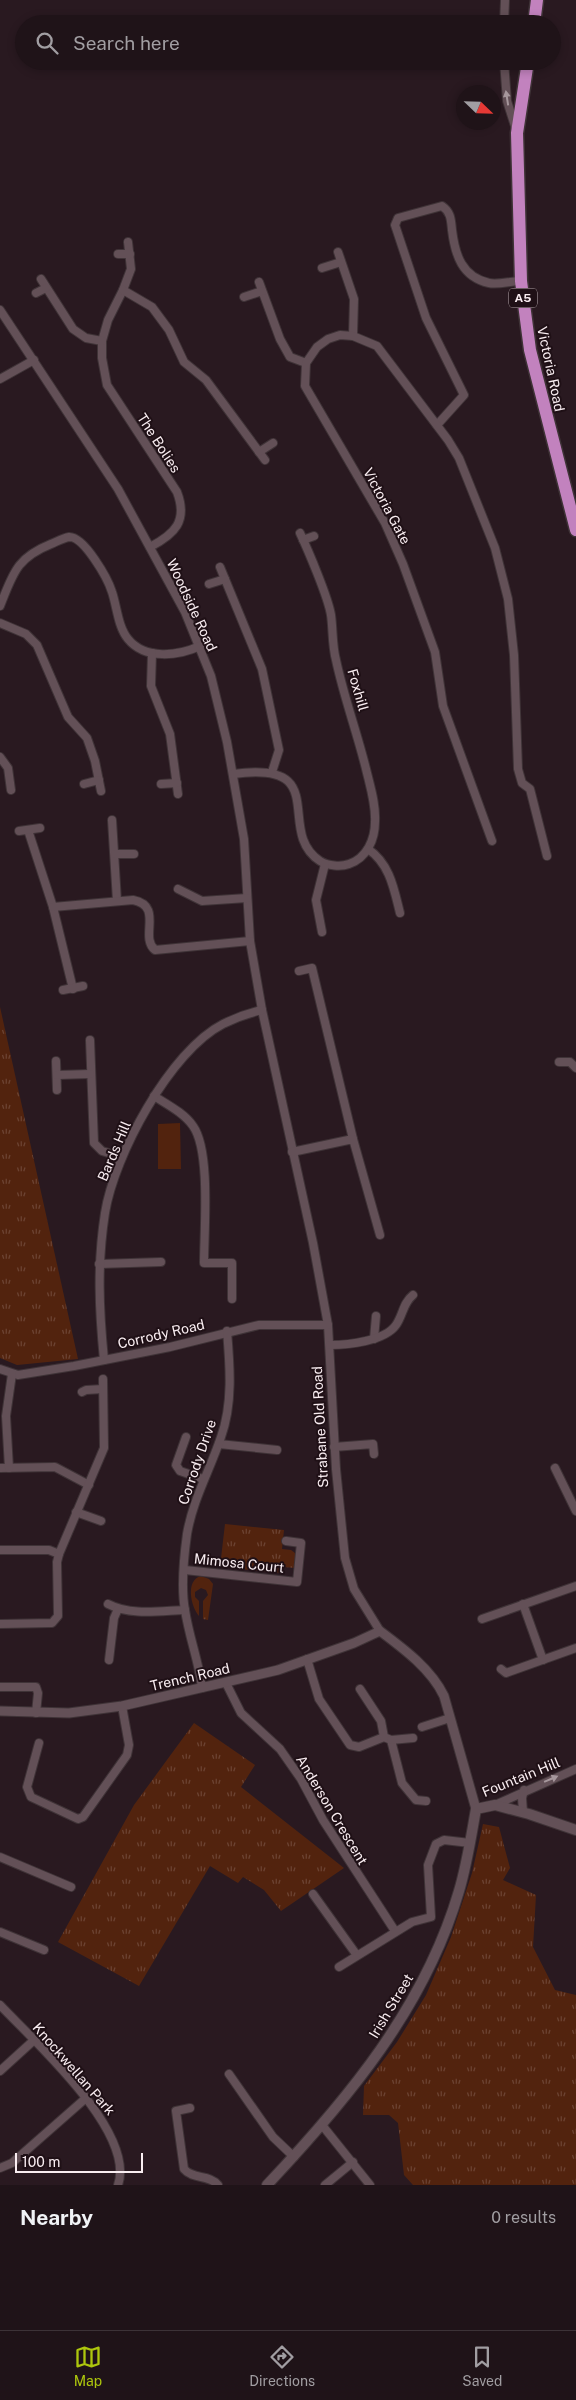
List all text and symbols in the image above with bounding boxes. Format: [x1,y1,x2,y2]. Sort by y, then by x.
search box [15,15,561,70]
icon: search [33,29,61,57]
text: Search here [73,32,180,54]
north arrow [456,85,501,130]
one-way arrow [503,89,511,105]
road number: A5 [509,288,537,308]
street label: Victoria Road [534,325,568,413]
street label: The Bolies [134,410,184,476]
street label: Victoria Gate [360,465,414,547]
street label: Woodside Road [164,556,220,654]
street label: Foxhill [344,667,372,713]
street label: Bards Hill [94,1118,134,1184]
street label: Corrody Road [116,1316,206,1352]
street label: Strabane Old Road [309,1366,331,1488]
street label: Corrody Drive [175,1417,219,1507]
street label: Mimosa Court [193,1550,285,1576]
street label: Trench Road [149,1660,231,1694]
street label: Anderson Crescent [293,1752,371,1868]
street label: Fountain Hill [480,1754,562,1800]
one-way arrow [544,1775,558,1783]
street label: Irish Street [366,1971,416,2041]
street label: Knockwellan Park [30,2020,119,2119]
scale bar [15,2150,142,2173]
text: 100 m [22,2154,60,2170]
text: Nearby [20,2205,93,2230]
text: 0 results [491,2208,556,2227]
tab: Map [74,2343,102,2389]
tab: Directions [249,2343,315,2389]
tab: Saved [462,2343,502,2389]

